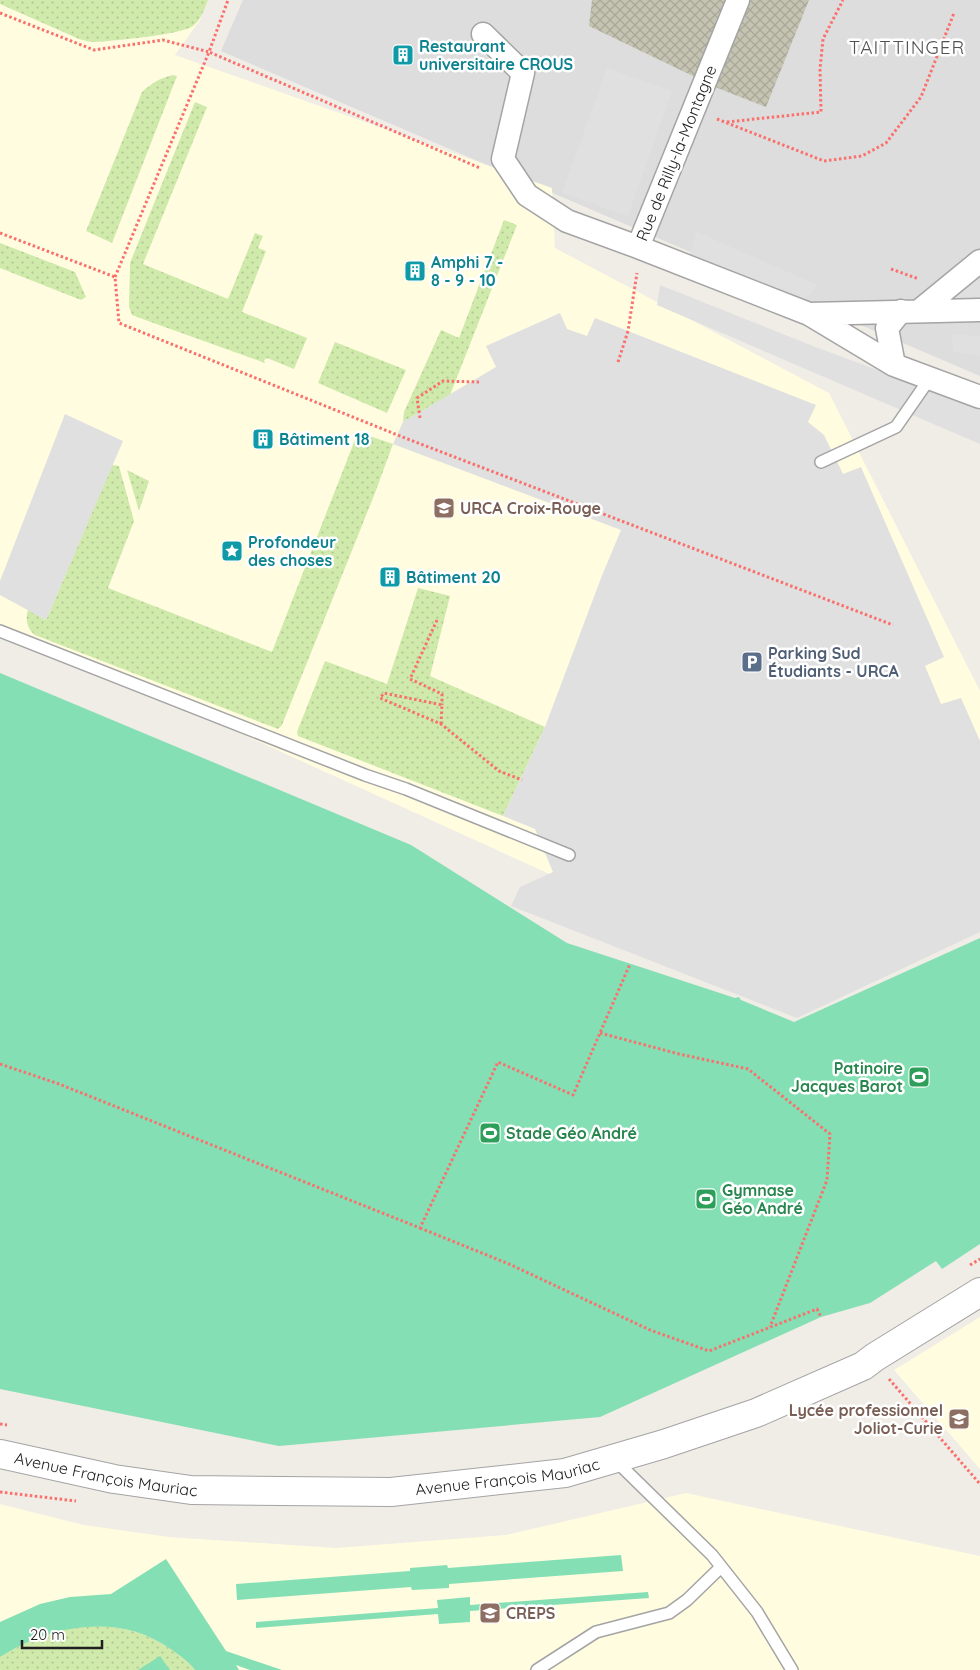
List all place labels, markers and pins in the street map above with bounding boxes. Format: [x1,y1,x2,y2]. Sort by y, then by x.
place label: Restaurant universitaire CROUS [419,36,573,74]
building icon: Restaurant universitaire CROUS [391,43,415,67]
place label: Amphi 7 - 8 - 9 - 10 [431,252,503,290]
building icon: Amphi 7 - 8 - 9 - 10 [403,259,427,283]
building icon: Bâtiment 18 [251,427,275,451]
place label: Bâtiment 18 [279,429,370,449]
school or university icon: URCA Croix-Rouge [432,496,456,520]
place label: URCA Croix-Rouge [460,498,601,518]
place label: Profondeur des choses [248,532,336,570]
place icon: Profondeur des choses [220,539,244,563]
building icon: Bâtiment 20 [378,565,402,589]
place label: Bâtiment 20 [406,567,501,587]
place label: Parking Sud Étudiants - URCA [768,643,900,681]
parking icon: Parking Sud Étudiants - URCA [740,650,764,674]
place label: Patinoire Jacques Barot [791,1058,903,1096]
sports icon: Patinoire Jacques Barot [907,1065,931,1089]
sports icon: Stade Géo André [478,1121,502,1145]
place label: Stade Géo André [506,1123,637,1143]
place label: Gymnase Géo André [722,1180,803,1218]
sports icon: Gymnase Géo André [694,1187,718,1211]
place label: Lycée professionnel Joliot-Curie [789,1400,943,1438]
school or university icon: Lycée professionnel Joliot-Curie [947,1407,971,1431]
school or university icon: CREPS [478,1601,502,1625]
place label: CREPS [506,1603,555,1623]

